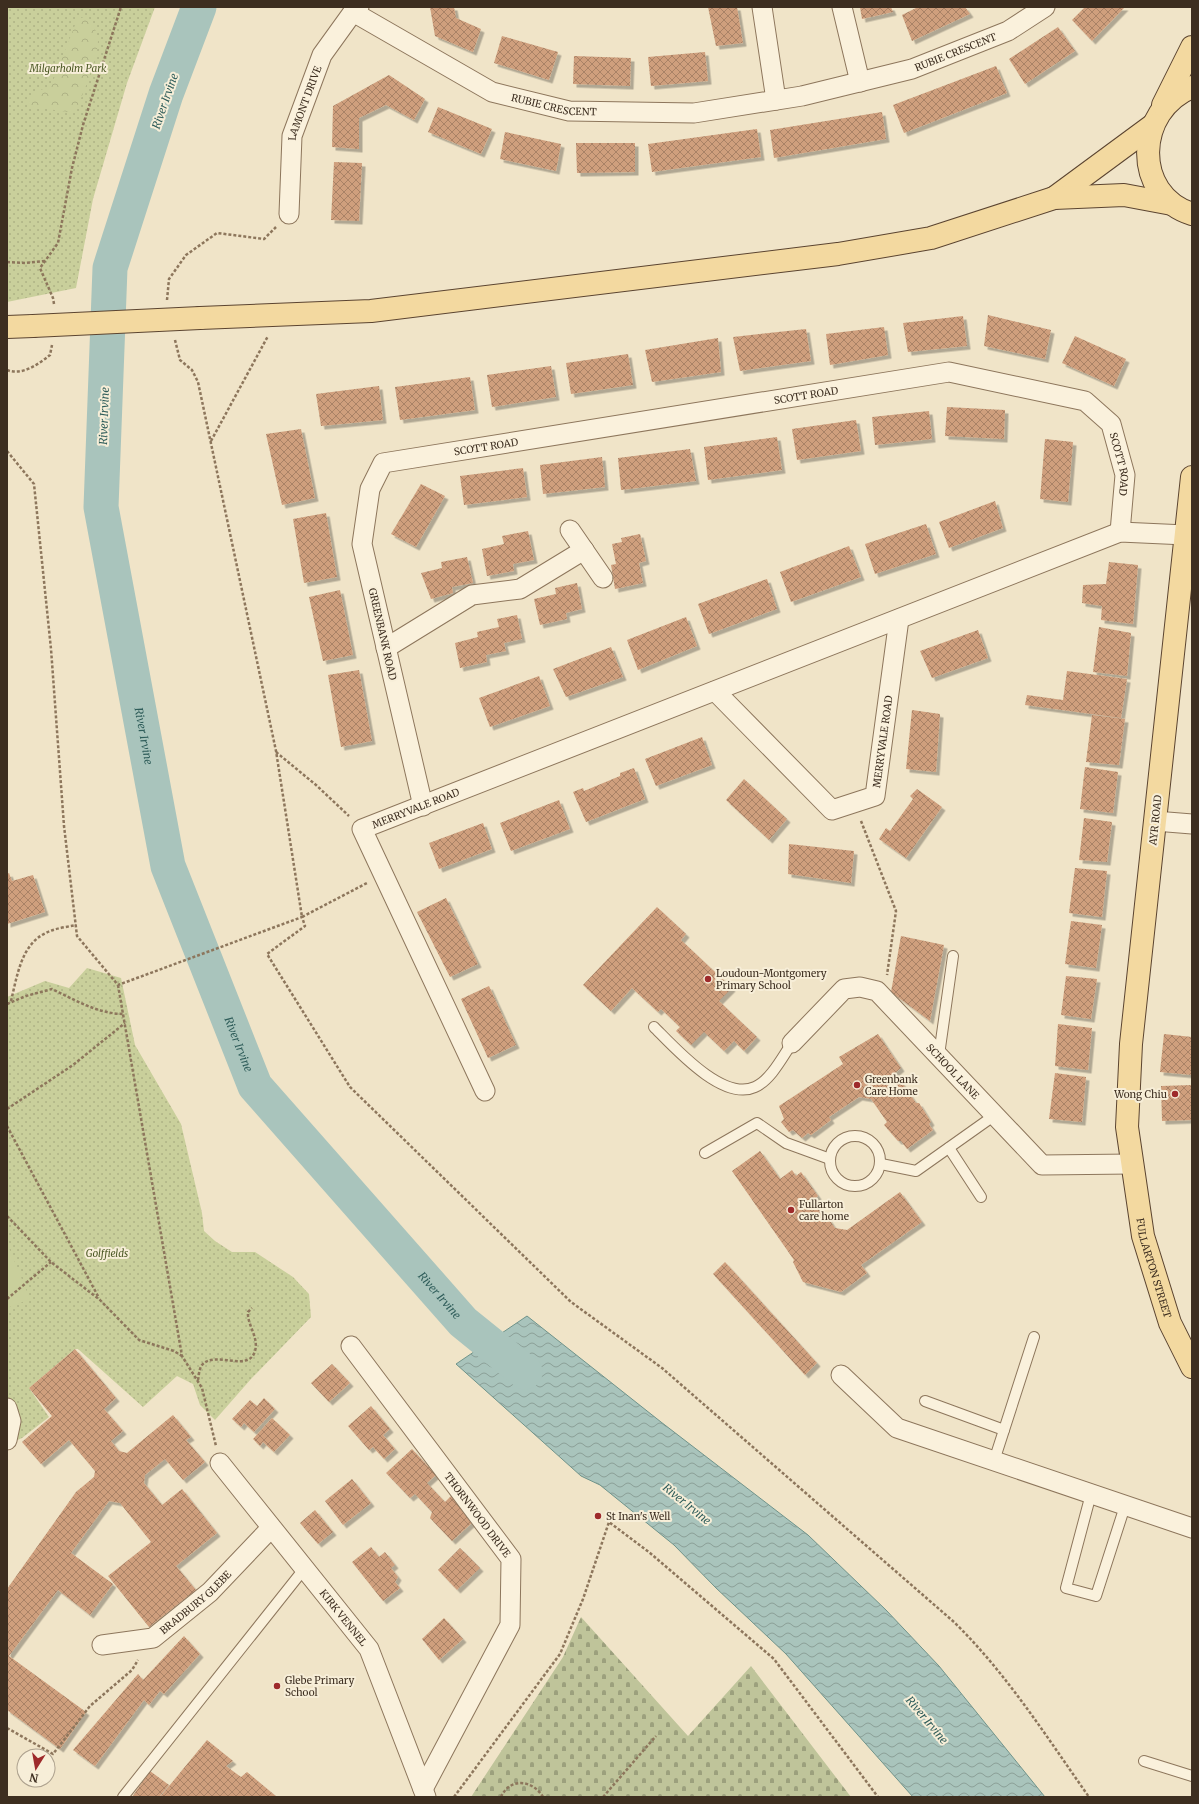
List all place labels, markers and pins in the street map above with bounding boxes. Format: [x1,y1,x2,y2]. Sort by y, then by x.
place label: Loudoun-Montgomery Primary School [716,967,827,992]
marker: Loudoun-Montgomery Primary School [703,974,713,984]
place label: Greenbank Care Home [865,1073,919,1098]
marker: Greenbank Care Home [852,1080,862,1090]
place label: Wong Chiu [1113,1088,1167,1101]
marker: Wong Chiu [1170,1089,1180,1099]
place label: Fullarton care home [799,1198,849,1223]
marker: Fullarton care home [786,1205,796,1215]
place label: St Inan's Well [606,1510,670,1523]
marker: St Inan's Well [593,1511,603,1521]
place label: Glebe Primary School [285,1674,354,1699]
marker: Glebe Primary School [272,1681,282,1691]

